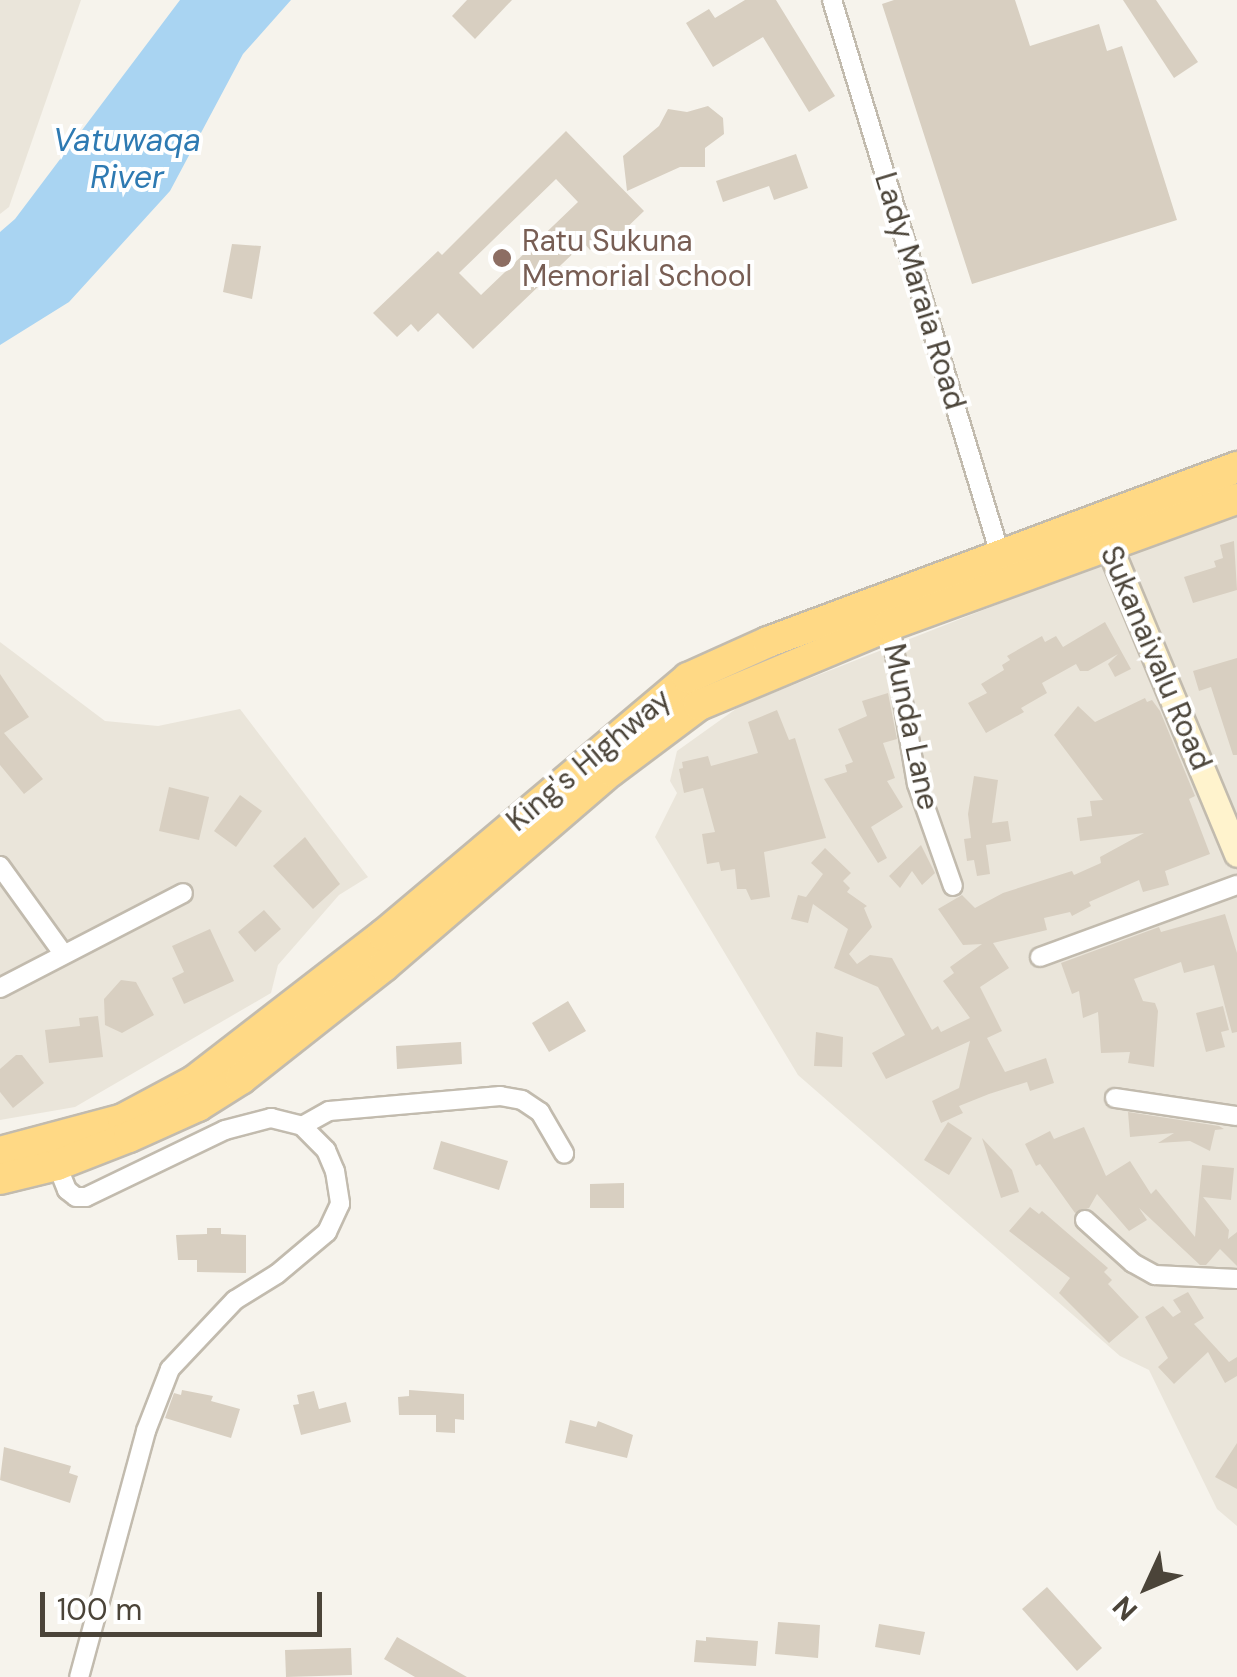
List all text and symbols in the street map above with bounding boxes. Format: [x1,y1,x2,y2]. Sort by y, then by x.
water label: Vatuwaqa River [53,122,201,197]
street label: Lady Maraia Road [867,168,973,414]
place label: Ratu Sukuna Memorial School [522,223,752,294]
marker: Ratu Sukuna Memorial School [491,247,513,269]
street label: Sukanaivalu Road [1093,541,1219,775]
street label: Munda Lane [876,641,946,813]
street label: King's Highway [500,681,678,839]
north arrow [1097,1537,1197,1637]
scale bar [45,1572,328,1634]
text: N [1105,1588,1145,1628]
text: 100 m [57,1590,142,1629]

